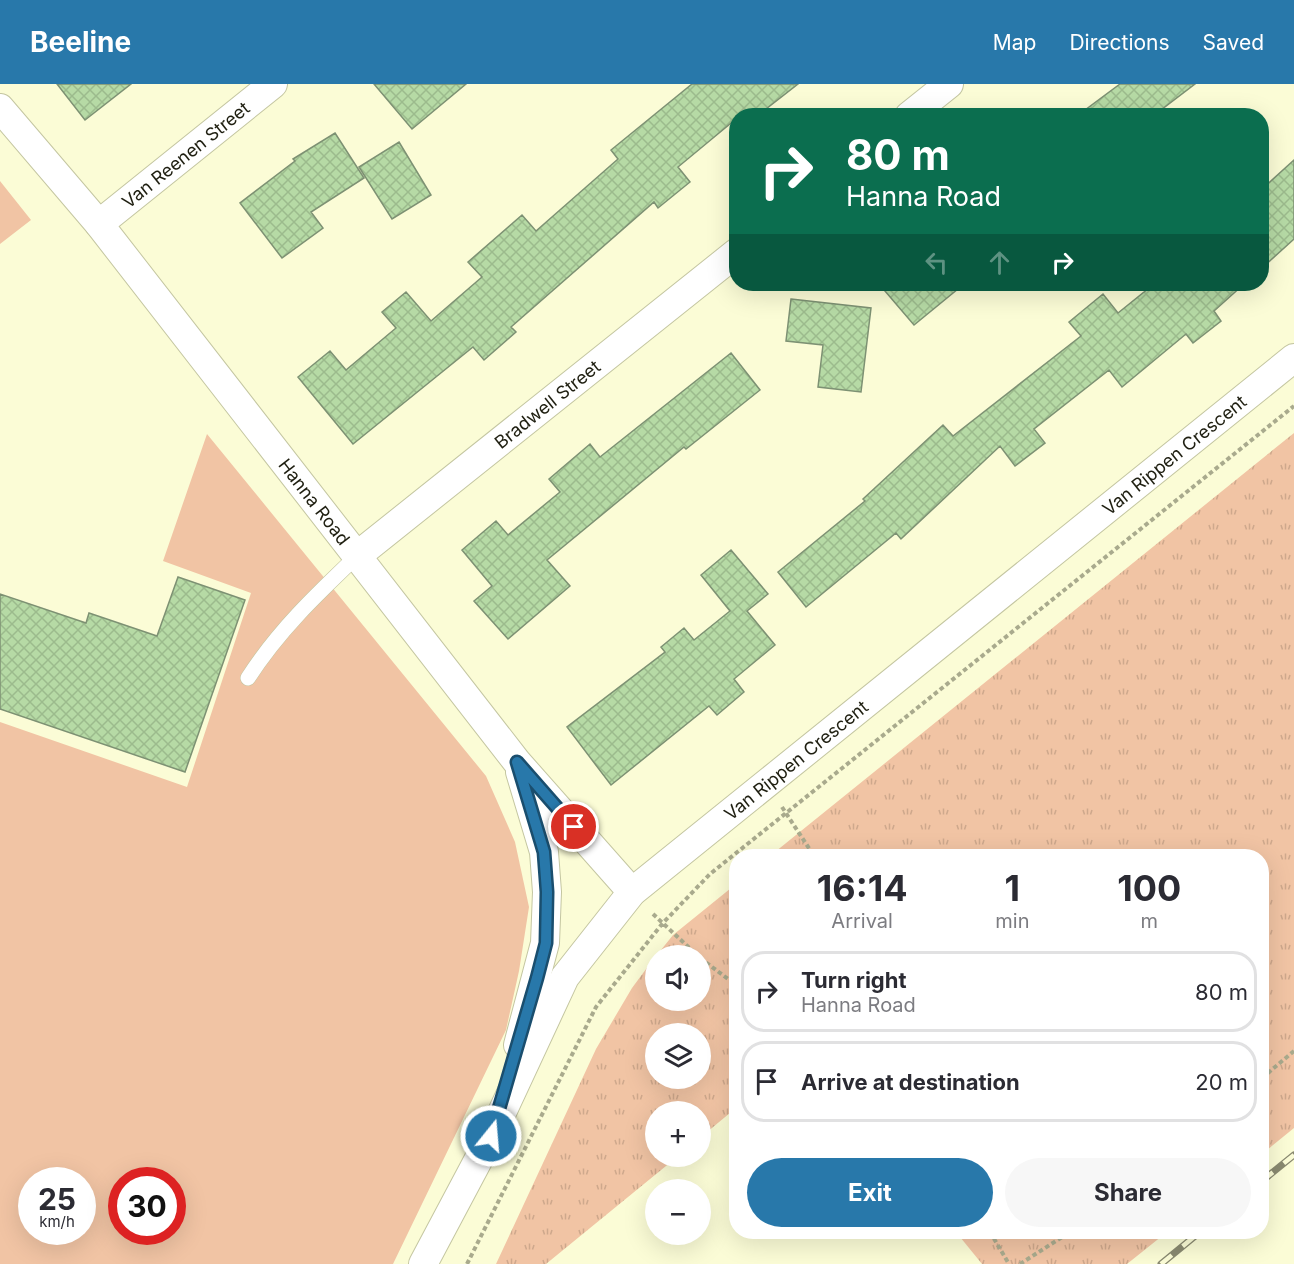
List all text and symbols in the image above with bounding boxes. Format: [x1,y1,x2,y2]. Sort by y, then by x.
text: Beeline [30,25,131,59]
text: Map [993,30,1036,55]
text: Directions [1069,30,1170,55]
text: Saved [1203,30,1264,55]
street label: Van Reenen Street [118,97,253,212]
text: 80 m [846,129,950,180]
icon: right [747,132,825,210]
text: Hanna Road [846,180,1001,213]
icon: left [920,246,953,279]
icon: ahead [983,246,1016,279]
icon: right [1046,246,1079,279]
street label: Bradwell Street [490,355,604,452]
street label: Van Rippen Crescent [1098,390,1250,519]
street label: Hanna Road [275,454,355,549]
street label: Van Rippen Crescent [720,696,872,824]
pin [548,801,599,852]
icon: arrive [557,810,590,843]
text: 16:14 [817,866,908,910]
text: 1 [1005,866,1020,910]
text: 100 [1117,866,1181,910]
text: Arrival [831,909,893,933]
text: min [995,909,1029,933]
text: m [1140,909,1158,933]
map controls [645,945,711,1245]
button: sound [645,945,711,1011]
text: Turn right [801,967,907,993]
icon: right [750,975,783,1008]
text: 80 m [1195,979,1248,1005]
text: Hanna Road [801,993,916,1017]
button: layers [645,1023,711,1089]
icon: arrive [750,1065,783,1098]
text: Arrive at destination [801,1069,1020,1095]
text: 20 m [1195,1069,1248,1095]
button: + [645,1101,711,1167]
position arrow [459,1104,523,1168]
button: Exit [747,1158,993,1227]
button: Share [1005,1158,1251,1227]
speed limit sign: 30 [108,1167,186,1245]
button: − [645,1179,711,1245]
text: 25 [38,1181,76,1217]
text: km/h [39,1212,75,1231]

